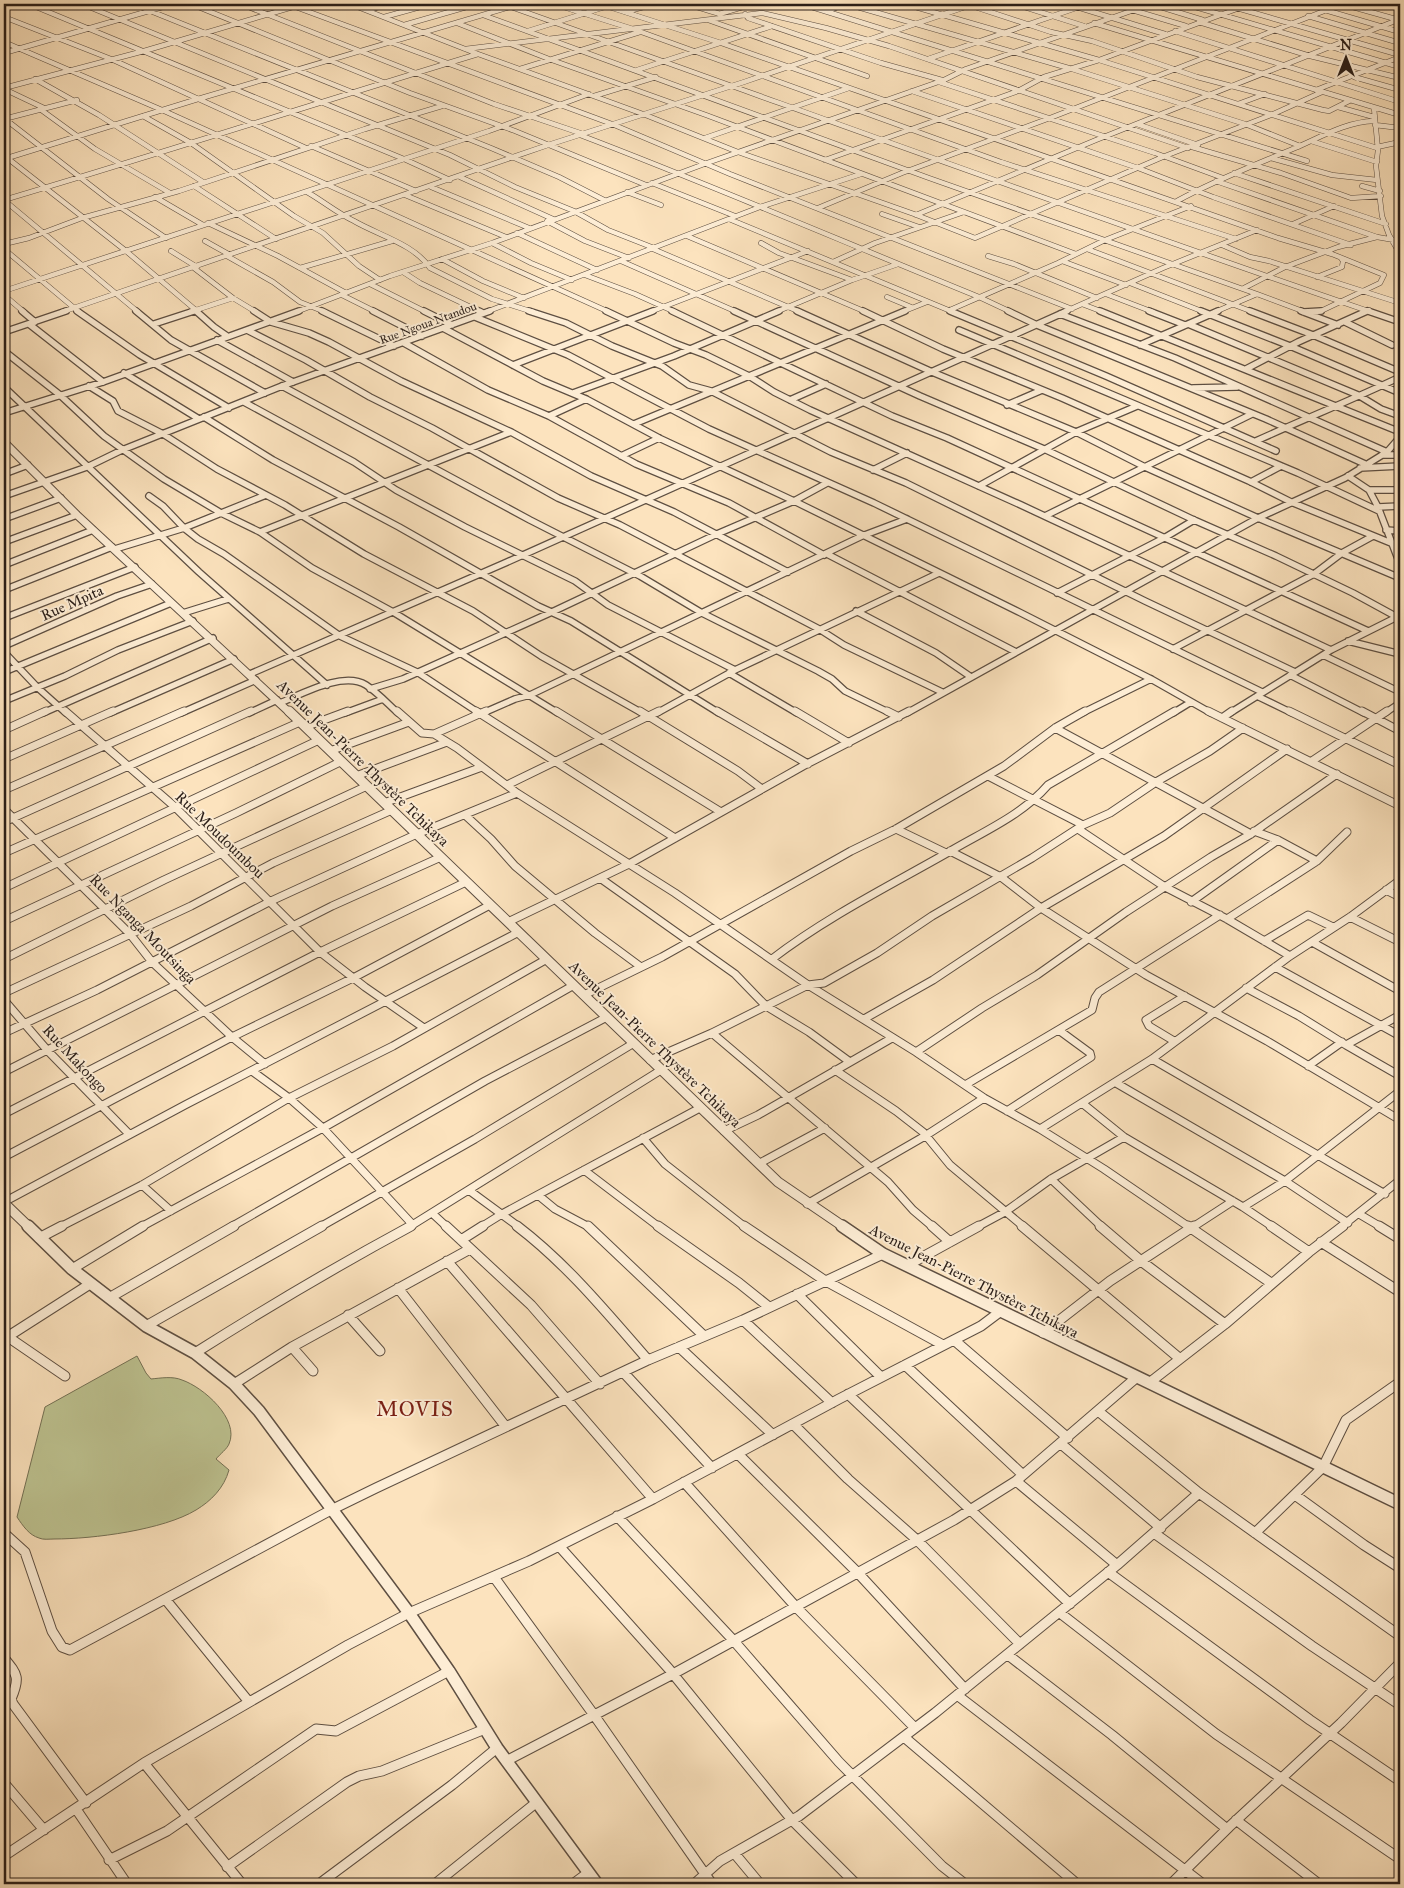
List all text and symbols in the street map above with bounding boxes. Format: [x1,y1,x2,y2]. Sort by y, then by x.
north arrow [1322,32,1372,82]
text: N [1340,37,1352,54]
street label: Rue Ngoua Ntandou [377,299,479,348]
street label: Rue Mpita [38,581,107,625]
street label: Avenue Jean-Pierre Thystère Tchikaya [272,675,453,851]
street label: Rue Moudoumbou [171,788,269,882]
street label: Rue Nganga Moutsinga [86,870,201,988]
street label: Avenue Jean-Pierre Thystère Tchikaya [564,956,745,1132]
street label: Rue Makongo [39,1021,111,1097]
street label: Avenue Jean-Pierre Thystère Tchikaya [865,1220,1082,1343]
district label: MOVIS [376,1396,454,1422]

